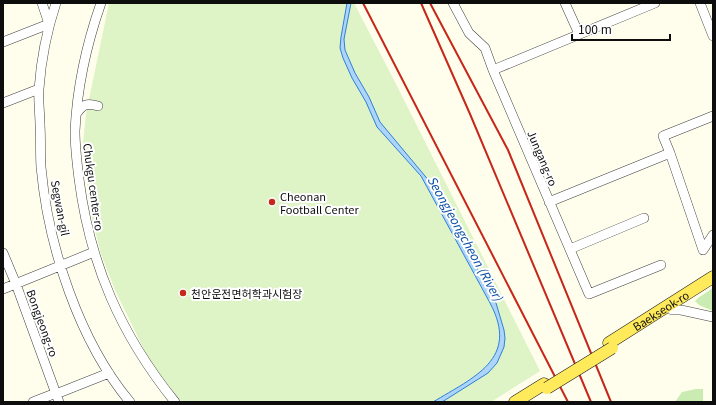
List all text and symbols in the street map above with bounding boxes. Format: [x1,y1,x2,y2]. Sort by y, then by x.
scale bar [572,16,670,42]
text: 100 m [578,20,612,37]
street label: Jungang-ro [524,128,562,189]
street label: Chukgu center-ro [80,142,108,232]
water label: Seongjeongcheon (River) [424,172,508,304]
street label: Segwan-gil [48,179,74,237]
place label: Cheonan Football Center [280,188,359,217]
marker: Cheonan Football Center [267,197,277,207]
place label: 천안운전면허학과시험장 [191,285,302,301]
street label: Baekseok-ro [629,286,692,334]
street label: Bongjeong-ro [23,287,63,359]
marker: 천안운전면허학과시험장 [178,288,188,298]

